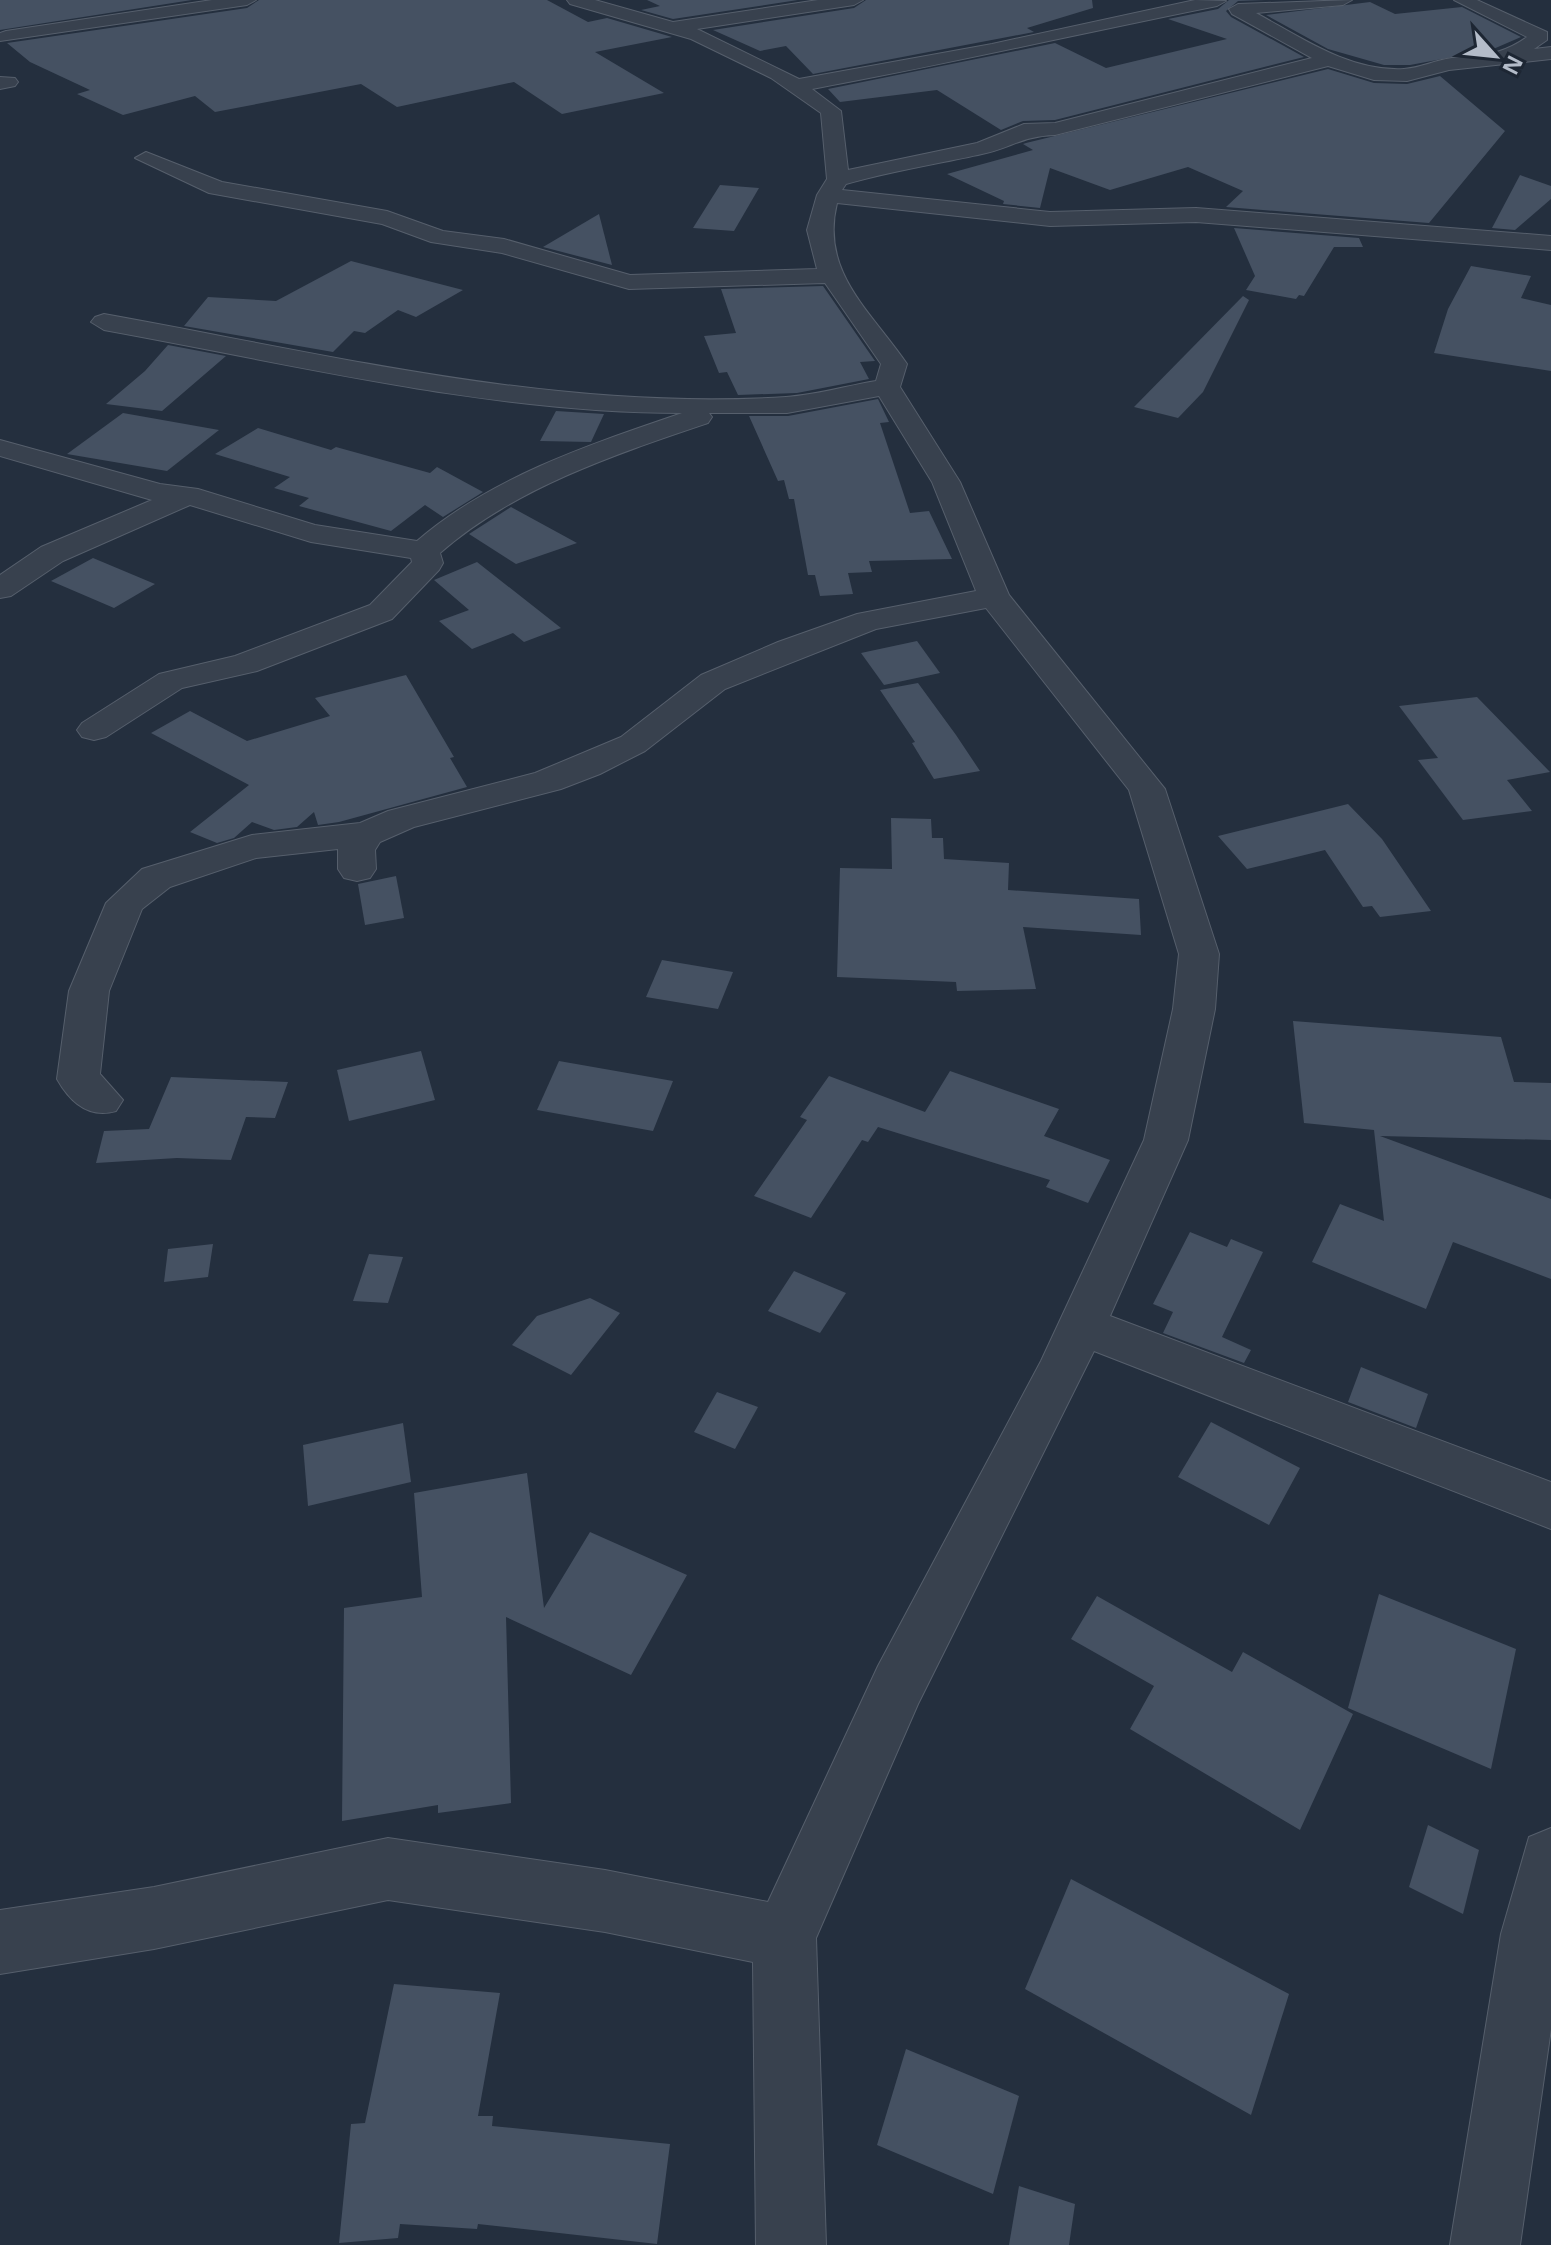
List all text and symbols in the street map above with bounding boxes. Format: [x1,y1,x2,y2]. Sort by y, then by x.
north arrow [1455,16,1535,96]
text: N [1496,51,1531,80]

